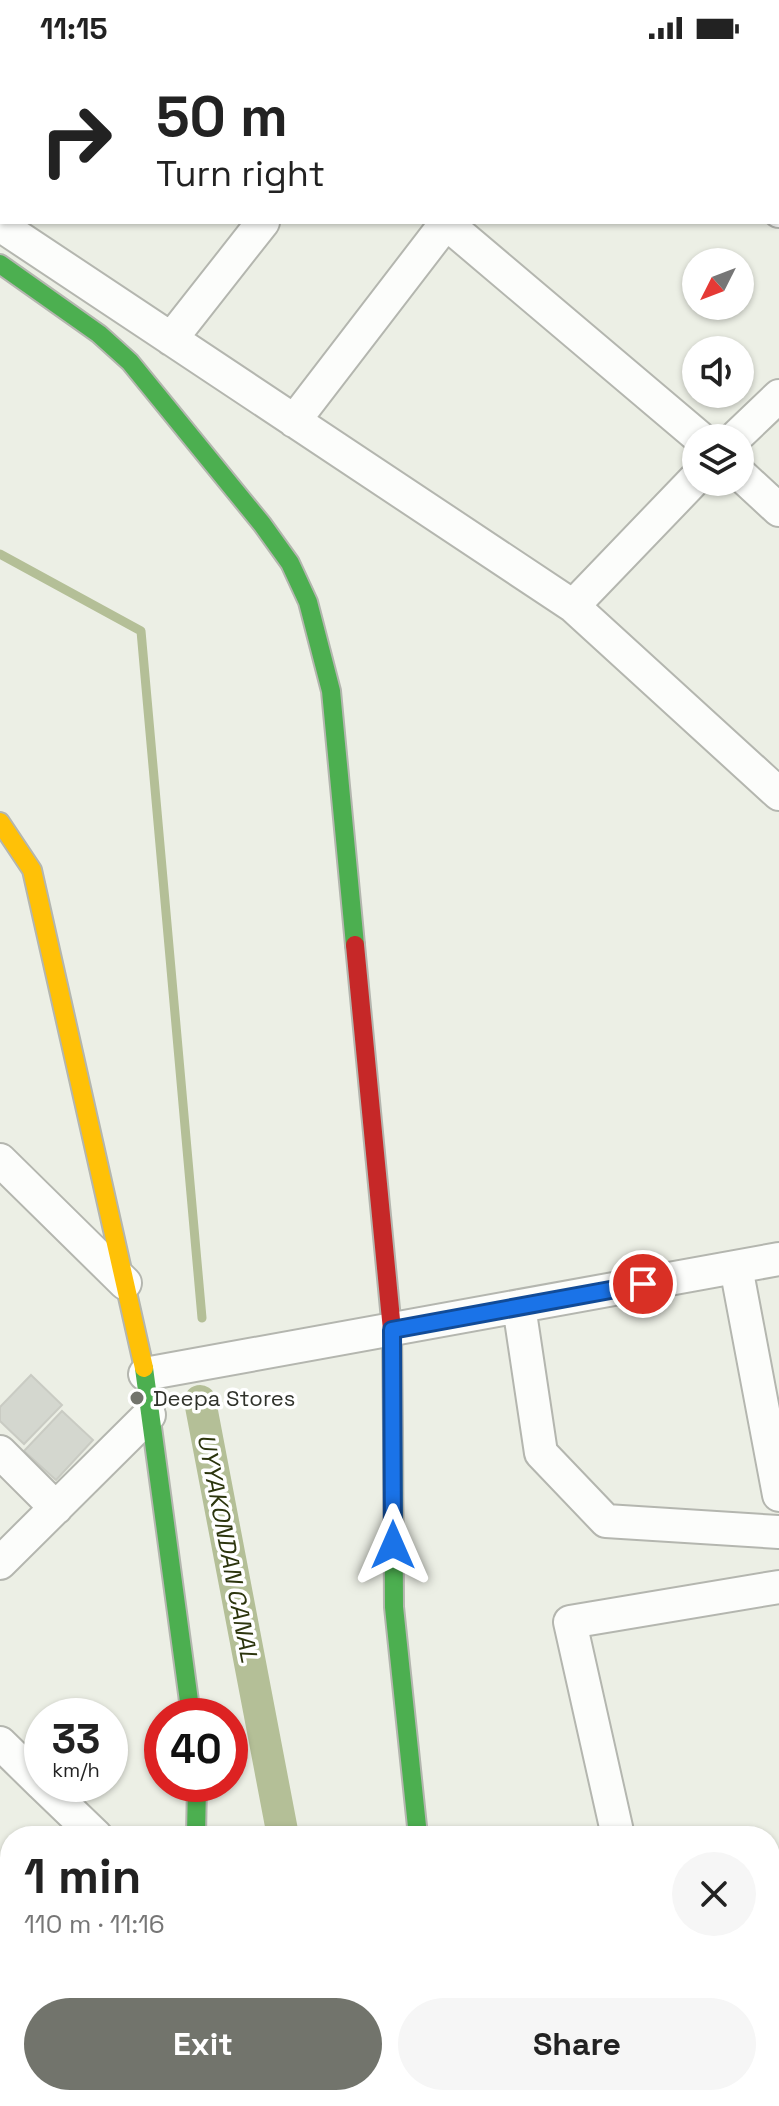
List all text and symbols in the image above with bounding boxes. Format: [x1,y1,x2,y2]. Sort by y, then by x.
text: 11:15 [40,9,108,48]
text: 50 m [156,81,288,152]
icon: right [24,88,128,192]
text: Turn right [156,151,325,197]
north arrow [682,248,754,320]
map controls [682,248,754,496]
button: sound [682,336,754,408]
button: layers [682,424,754,496]
pin [609,1250,677,1318]
icon: arrive [621,1262,665,1306]
place label: Deepa Stores [153,1384,295,1412]
marker: Deepa Stores [128,1389,146,1407]
water label: UYYAKONDAN CANAL [191,1431,265,1665]
position arrow [351,1503,435,1587]
speed limit sign: 40 [144,1698,248,1802]
text: 33 [52,1714,100,1765]
text: km/h [52,1757,100,1783]
text: 1 min [24,1846,141,1907]
button: close [672,1852,756,1936]
text: 110 m · 11:16 [24,1907,165,1941]
button: Exit [24,1998,382,2090]
button: Share [398,1998,756,2090]

